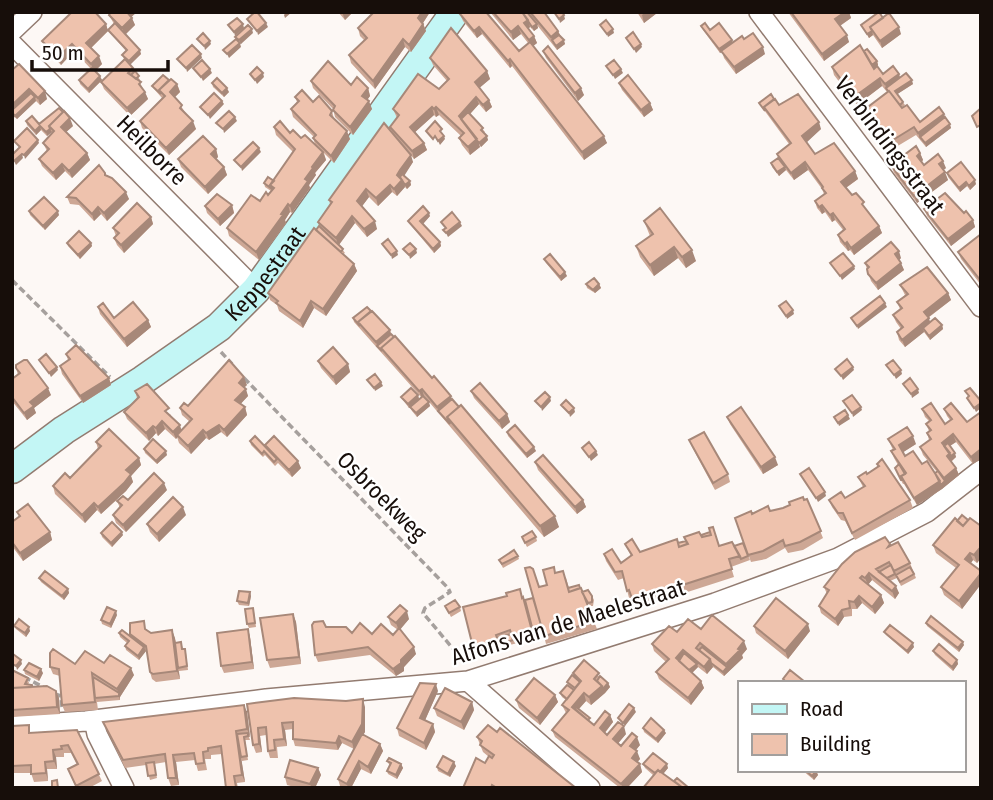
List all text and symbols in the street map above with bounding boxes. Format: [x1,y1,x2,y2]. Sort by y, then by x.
scale bar [32,28,168,72]
text: 50 m [42,40,84,66]
street label: Verbindingsstraat [829,70,951,220]
street label: Heilborre [111,109,193,191]
street label: Keppestraat [219,220,312,327]
street label: Osbroekweg [331,445,433,547]
street label: Alfons van de Maelestraat [448,573,689,671]
legend [738,681,965,772]
text: Road [800,696,844,722]
text: Building [800,731,871,757]

